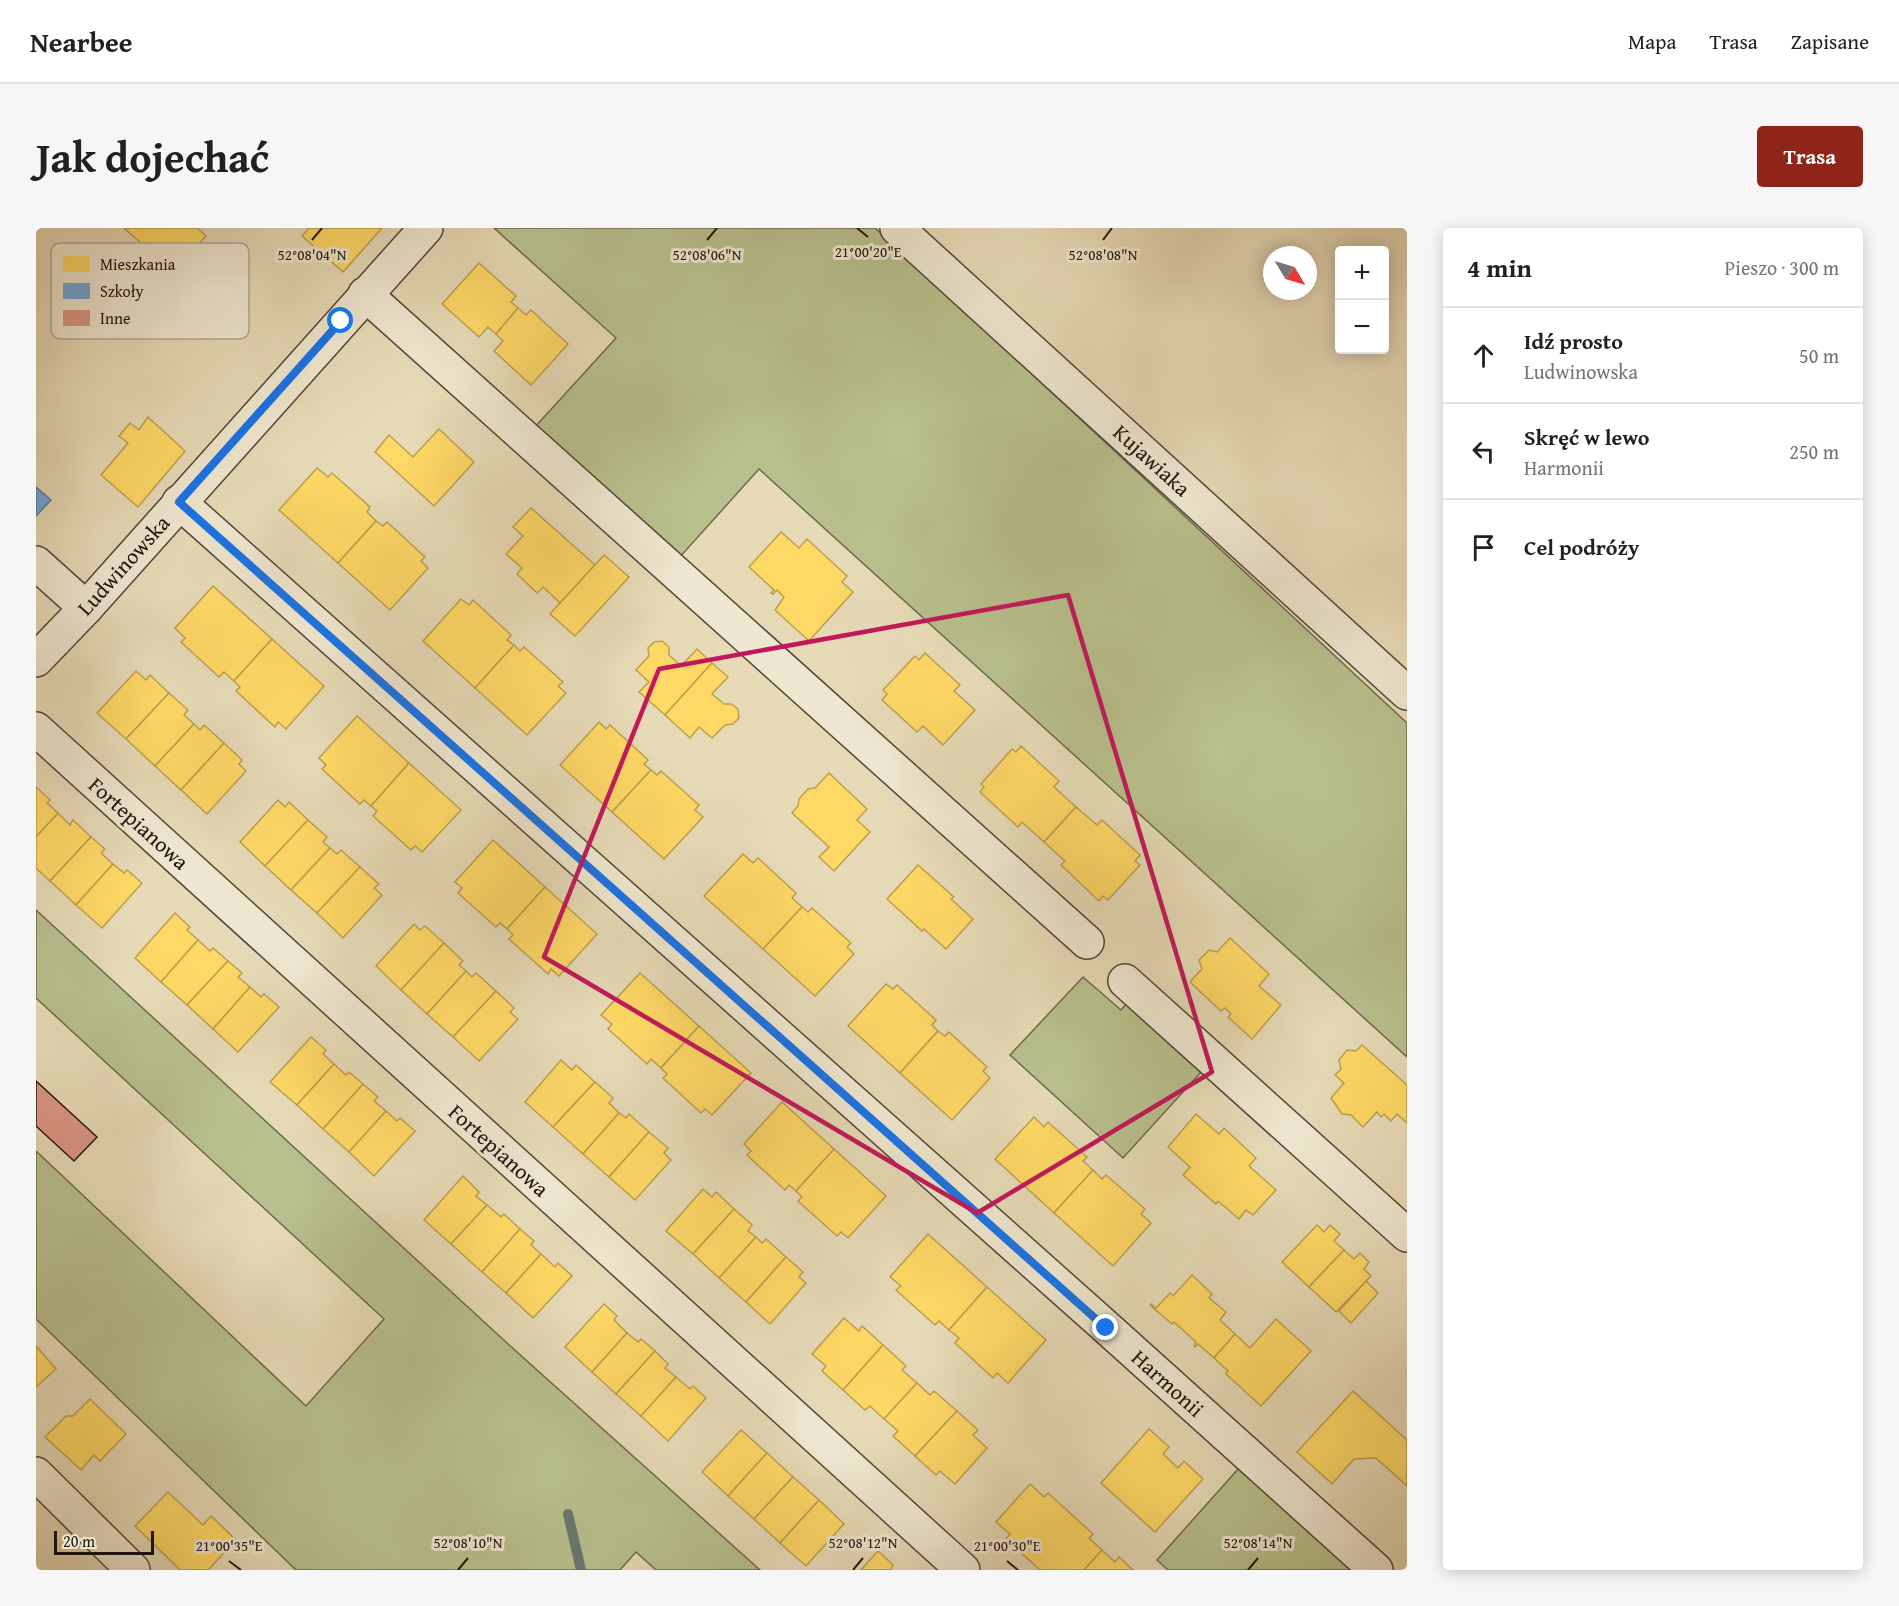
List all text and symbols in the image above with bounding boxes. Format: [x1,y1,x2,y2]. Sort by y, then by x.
text: Nearbee [30,21,133,62]
text: Mapa [1628,26,1676,57]
text: Trasa [1709,26,1758,57]
text: Zapisane [1791,26,1869,57]
text: Jak dojechać [36,126,269,187]
button: Trasa [1757,126,1863,187]
text: 21°00'20"E [835,241,902,262]
legend [51,243,249,339]
text: 52°08'04"N [278,244,347,265]
text: 52°08'06"N [673,244,742,265]
text: 52°08'08"N [1069,244,1138,265]
north arrow [1263,246,1317,300]
map controls [1335,246,1389,354]
button: + [1335,246,1389,300]
text: 4 min [1467,248,1532,287]
text: Mieszkania [100,252,176,276]
text: Pieszo · 300 m [1725,253,1839,282]
text: Szkoły [100,279,143,303]
button: − [1335,300,1389,354]
text: Inne [100,306,130,330]
route start [327,307,353,333]
text: Idź prosto [1524,325,1623,357]
icon: ahead [1467,339,1500,372]
text: 50 m [1799,341,1839,370]
text: Ludwinowska [1524,357,1638,386]
street label: Kujawiaka [1106,416,1198,504]
text: Skręć w lewo [1524,421,1650,453]
icon: left [1467,435,1500,468]
text: 250 m [1789,437,1839,466]
text: Harmonii [1524,453,1604,482]
street label: Ludwinowska [69,507,177,622]
icon: arrive [1467,531,1500,564]
text: Cel podróży [1524,531,1639,563]
street label: Fortepianowa [82,769,197,877]
street label: Fortepianowa [442,1096,557,1204]
route end [1092,1314,1118,1340]
street label: Harmonii [1125,1342,1211,1424]
scale bar [54,1528,154,1556]
text: 20 m [63,1529,95,1553]
text: 52°08'10"N [434,1532,503,1553]
text: 52°08'12"N [829,1532,898,1553]
text: 52°08'14"N [1224,1532,1293,1553]
text: 21°00'35"E [196,1535,263,1556]
text: 21°00'30"E [974,1535,1041,1556]

